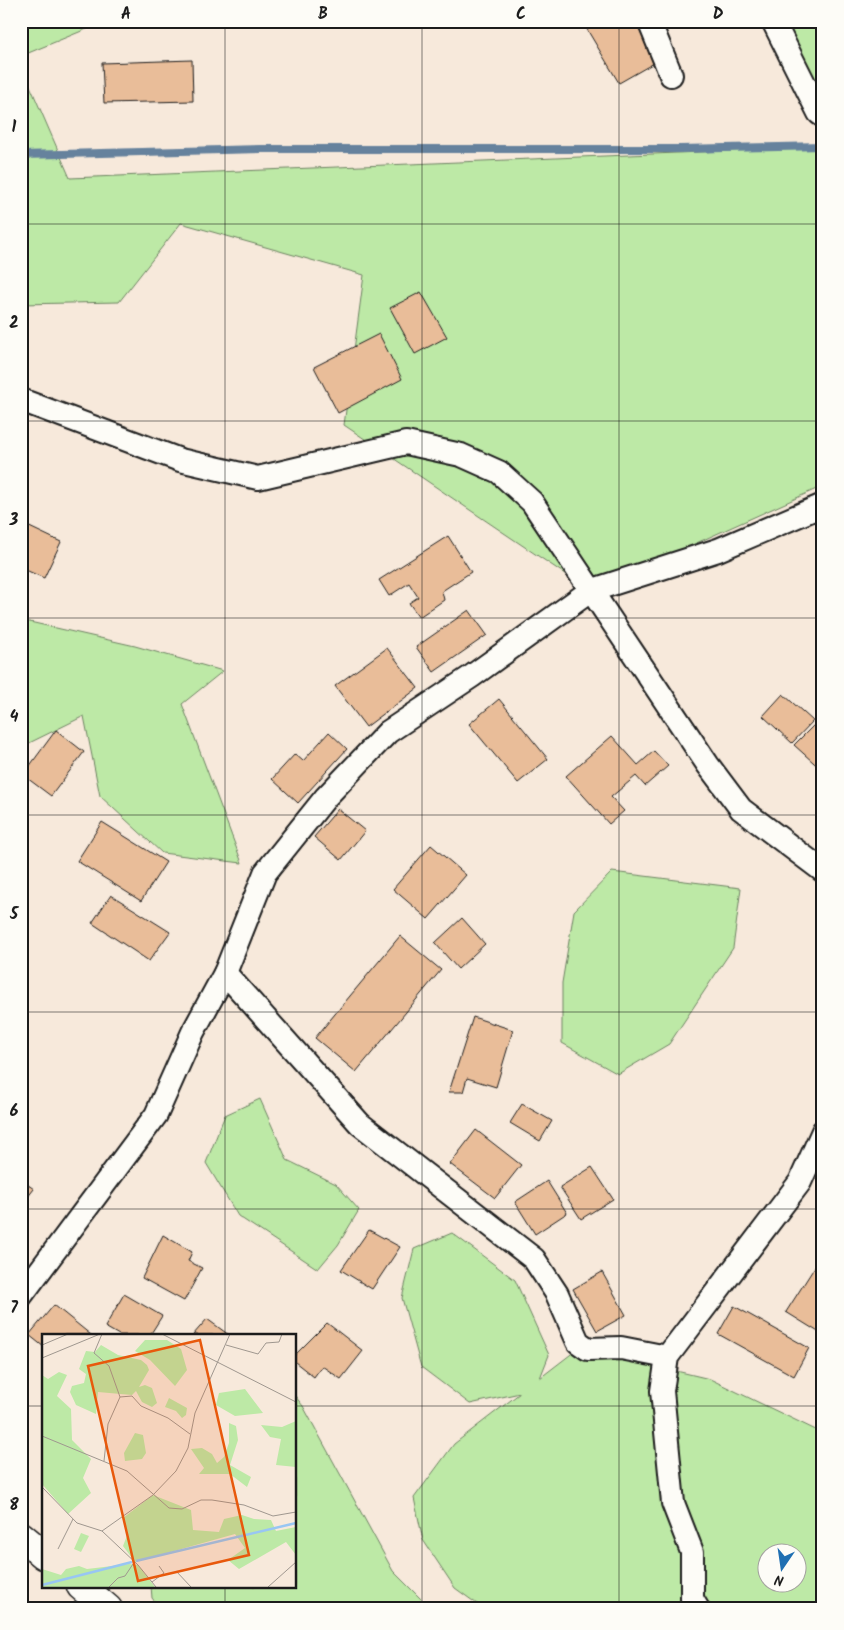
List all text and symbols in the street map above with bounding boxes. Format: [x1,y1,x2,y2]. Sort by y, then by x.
text: A [121,2,131,27]
text: B [318,2,328,27]
text: C [516,2,526,27]
text: D [713,2,724,27]
text: 1 [12,115,17,140]
text: 2 [9,311,19,336]
text: 3 [9,508,19,533]
text: 4 [10,705,19,730]
text: 5 [9,902,20,927]
text: 6 [10,1099,19,1124]
text: 7 [10,1296,18,1321]
inset map [42,1334,296,1588]
text: 8 [9,1493,19,1518]
north arrow [756,1542,806,1592]
text: N [772,1568,786,1591]

